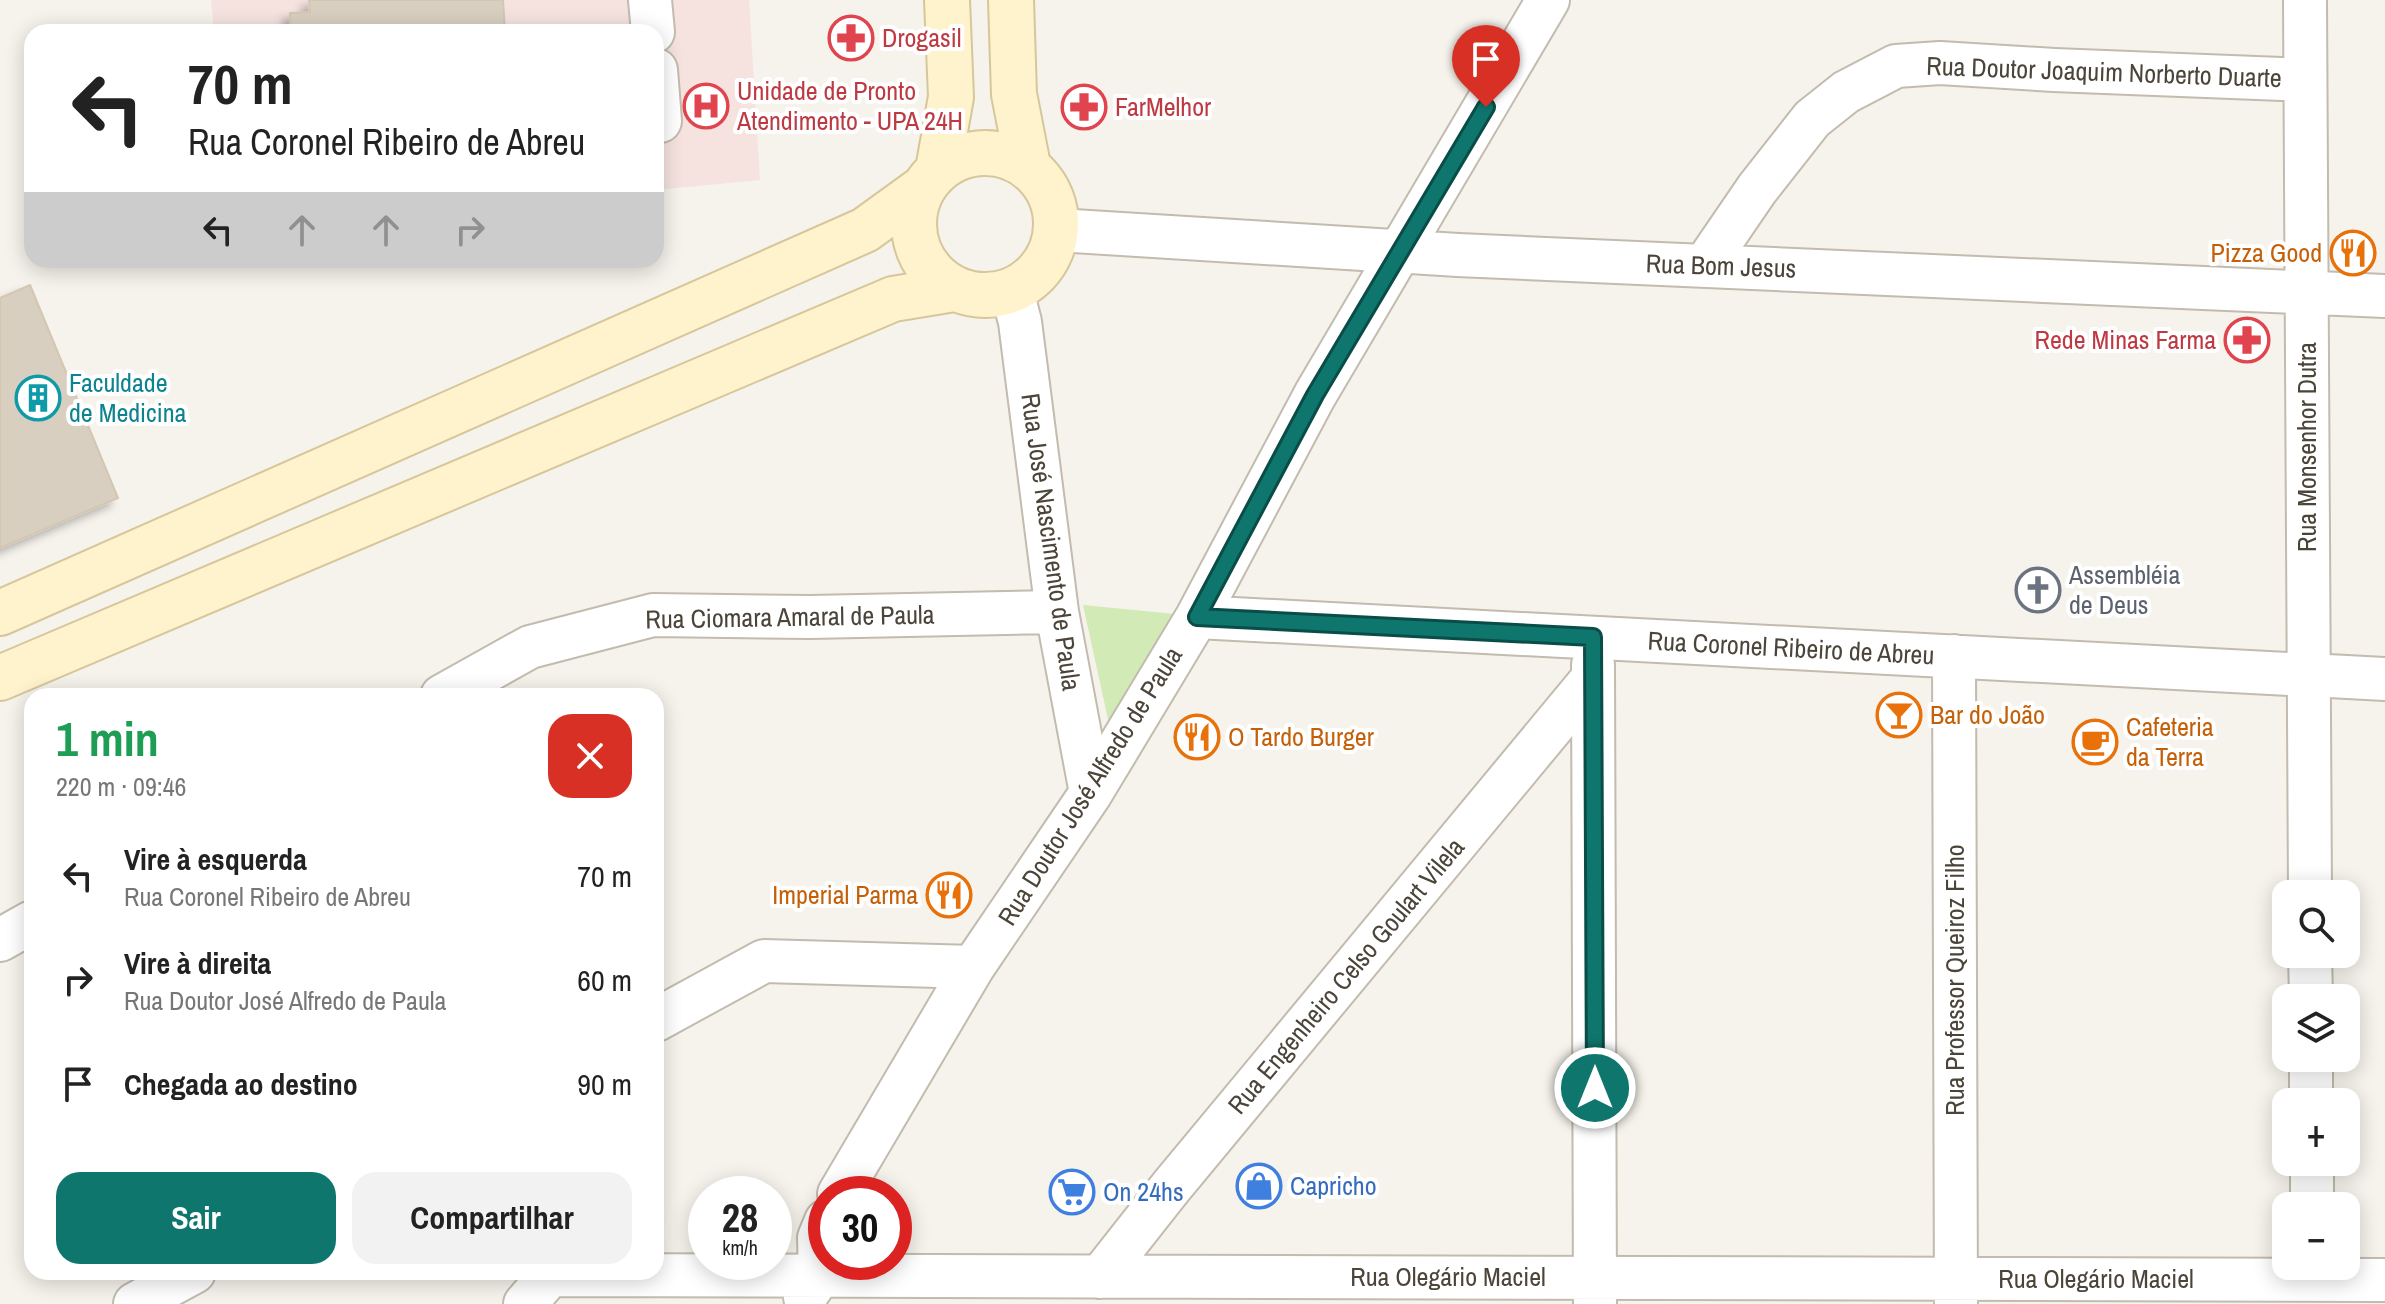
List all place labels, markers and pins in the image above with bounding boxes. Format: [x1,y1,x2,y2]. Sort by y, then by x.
pharmacy icon: Drogasil [827,14,875,62]
place label: Drogasil [882,20,961,55]
pin [1452,25,1520,107]
place label: Unidade de Pronto Atendimento - UPA 24H [736,73,963,138]
hospital icon: Unidade de Pronto Atendimento - UPA 24H [682,82,730,130]
pharmacy icon: FarMelhor [1060,83,1108,131]
place label: FarMelhor [1115,89,1211,124]
restaurant icon: Pizza Good [2329,229,2377,277]
place label: Pizza Good [2211,235,2322,270]
pharmacy icon: Rede Minas Farma [2223,316,2271,364]
place label: Rede Minas Farma [2035,322,2216,357]
place label: Faculdade de Medicina [69,365,186,430]
building icon: Faculdade de Medicina [14,374,62,422]
place label: Assembléia de Deus [2068,557,2181,622]
church icon: Assembléia de Deus [2014,566,2062,614]
bar icon: Bar do João [1875,691,1923,739]
place label: Bar do João [1930,697,2045,732]
place label: Cafeteria da Terra [2126,709,2214,774]
restaurant icon: O Tardo Burger [1173,713,1221,761]
cafe icon: Cafeteria da Terra [2071,718,2119,766]
place label: O Tardo Burger [1228,719,1374,754]
restaurant icon: Imperial Parma [925,871,973,919]
place label: Imperial Parma [772,877,918,912]
shop icon: Capricho [1235,1162,1283,1210]
supermarket icon: On 24hs [1048,1168,1096,1216]
place label: Capricho [1290,1168,1377,1203]
place label: On 24hs [1103,1174,1184,1209]

